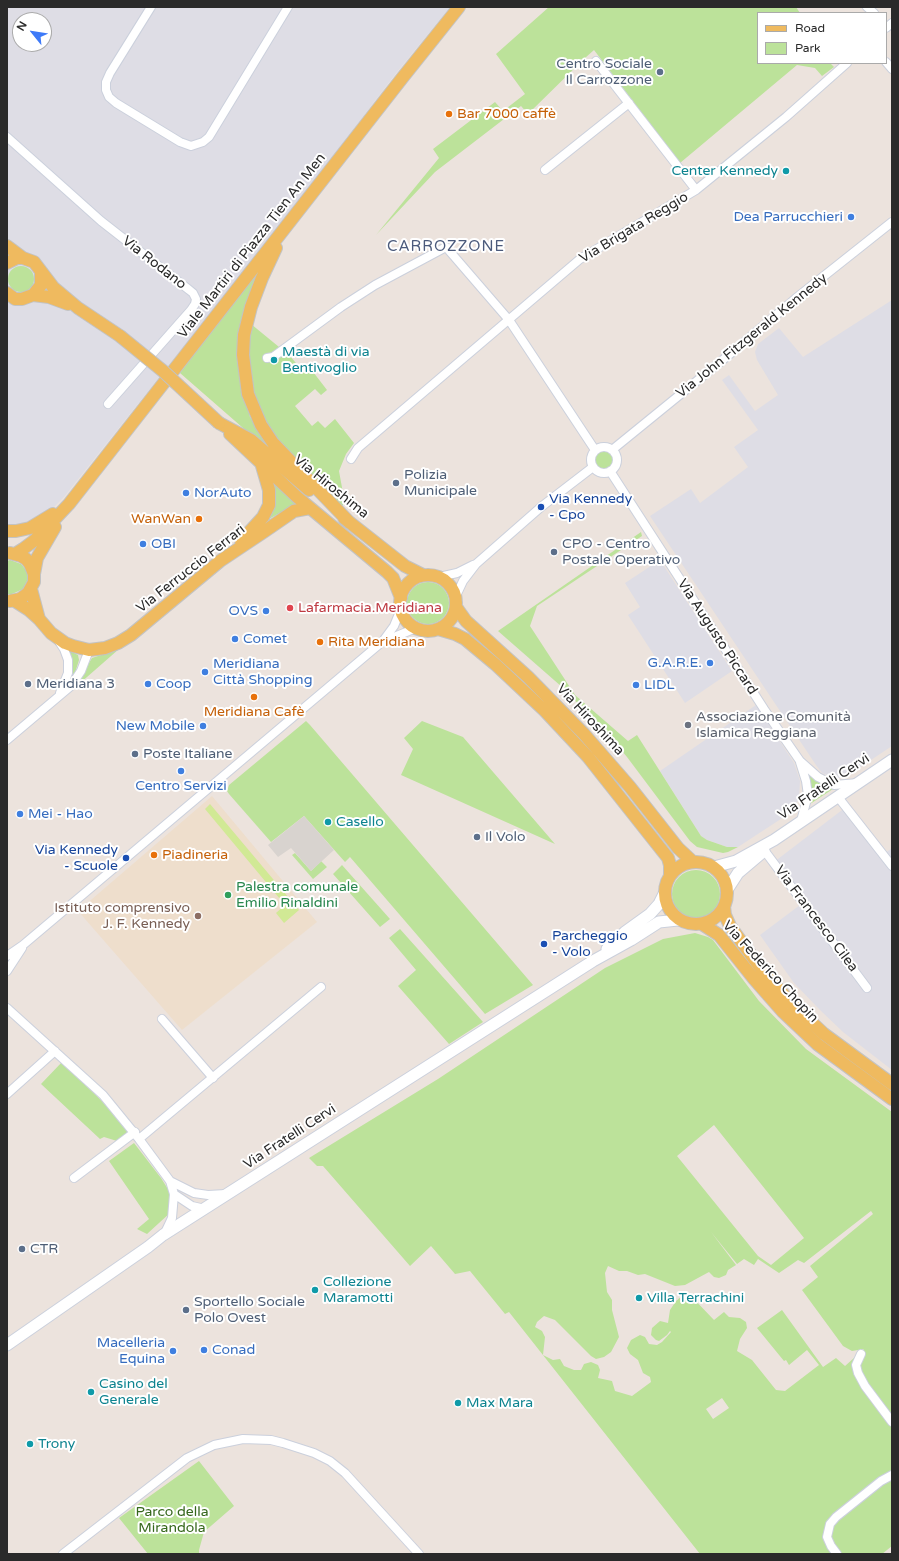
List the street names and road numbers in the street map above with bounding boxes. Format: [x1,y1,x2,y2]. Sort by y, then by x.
street label: Viale Martiri di Piazza Tien An Men [174,150,330,342]
street label: Via Brigata Reggio [577,189,691,267]
street label: Via Rodano [119,233,189,293]
street label: Via John Fitzgerald Kennedy [673,270,831,402]
street label: Via Hiroshima [290,452,372,522]
street label: Via Ferruccio Ferrari [133,521,249,617]
street label: Via Augusto Piccard [673,576,761,698]
street label: Via Hiroshima [553,681,627,759]
street label: Via Fratelli Cervi [775,750,873,824]
street label: Via Francesco Cilea [771,863,861,975]
street label: Via Federico Chopin [718,918,822,1026]
street label: Via Fratelli Cervi [241,1101,339,1173]

